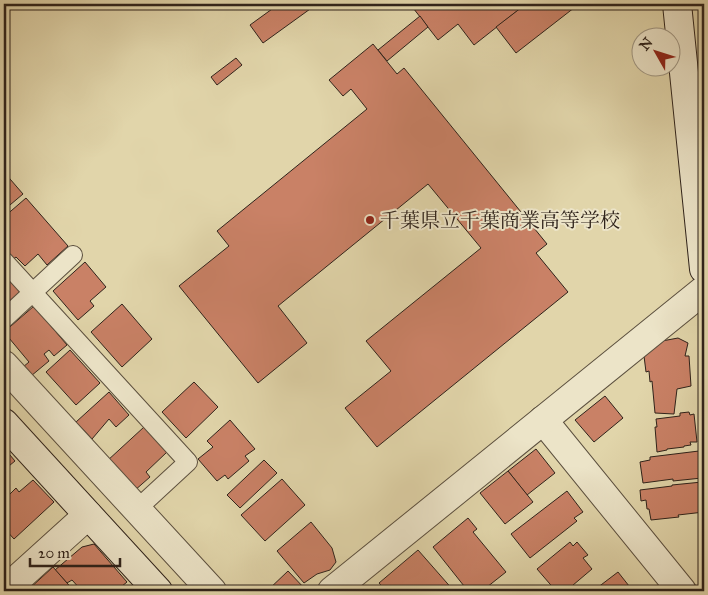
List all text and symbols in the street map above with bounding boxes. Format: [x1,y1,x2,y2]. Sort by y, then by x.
north arrow [630,28,680,78]
text: N [636,34,657,54]
place label: 千葉県立千葉商業高等学校 [380,208,620,232]
marker: 千葉県立千葉商業高等学校 [364,214,376,226]
scale bar [30,535,120,567]
text: 20 m [38,544,70,562]

